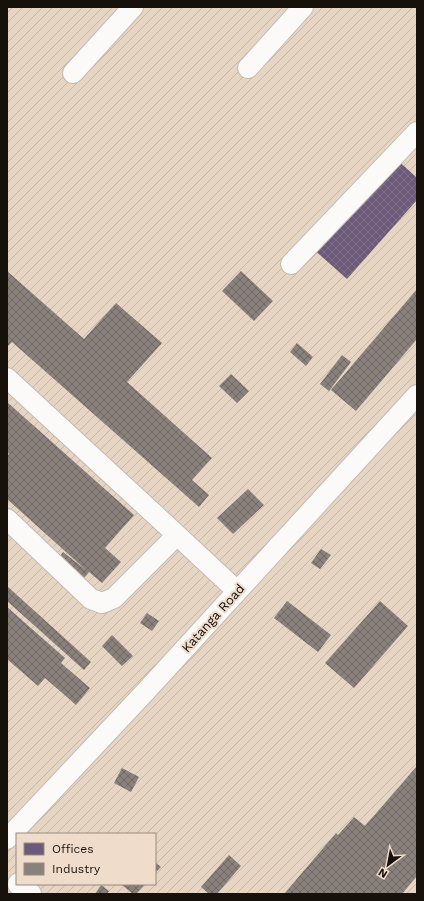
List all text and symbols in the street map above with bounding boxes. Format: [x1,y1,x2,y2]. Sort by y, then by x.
street label: Katanga Road [179,581,247,655]
legend [16,833,156,885]
text: Offices [52,842,94,856]
north arrow [368,845,408,885]
text: Industry [52,862,101,876]
text: N [376,865,390,881]

